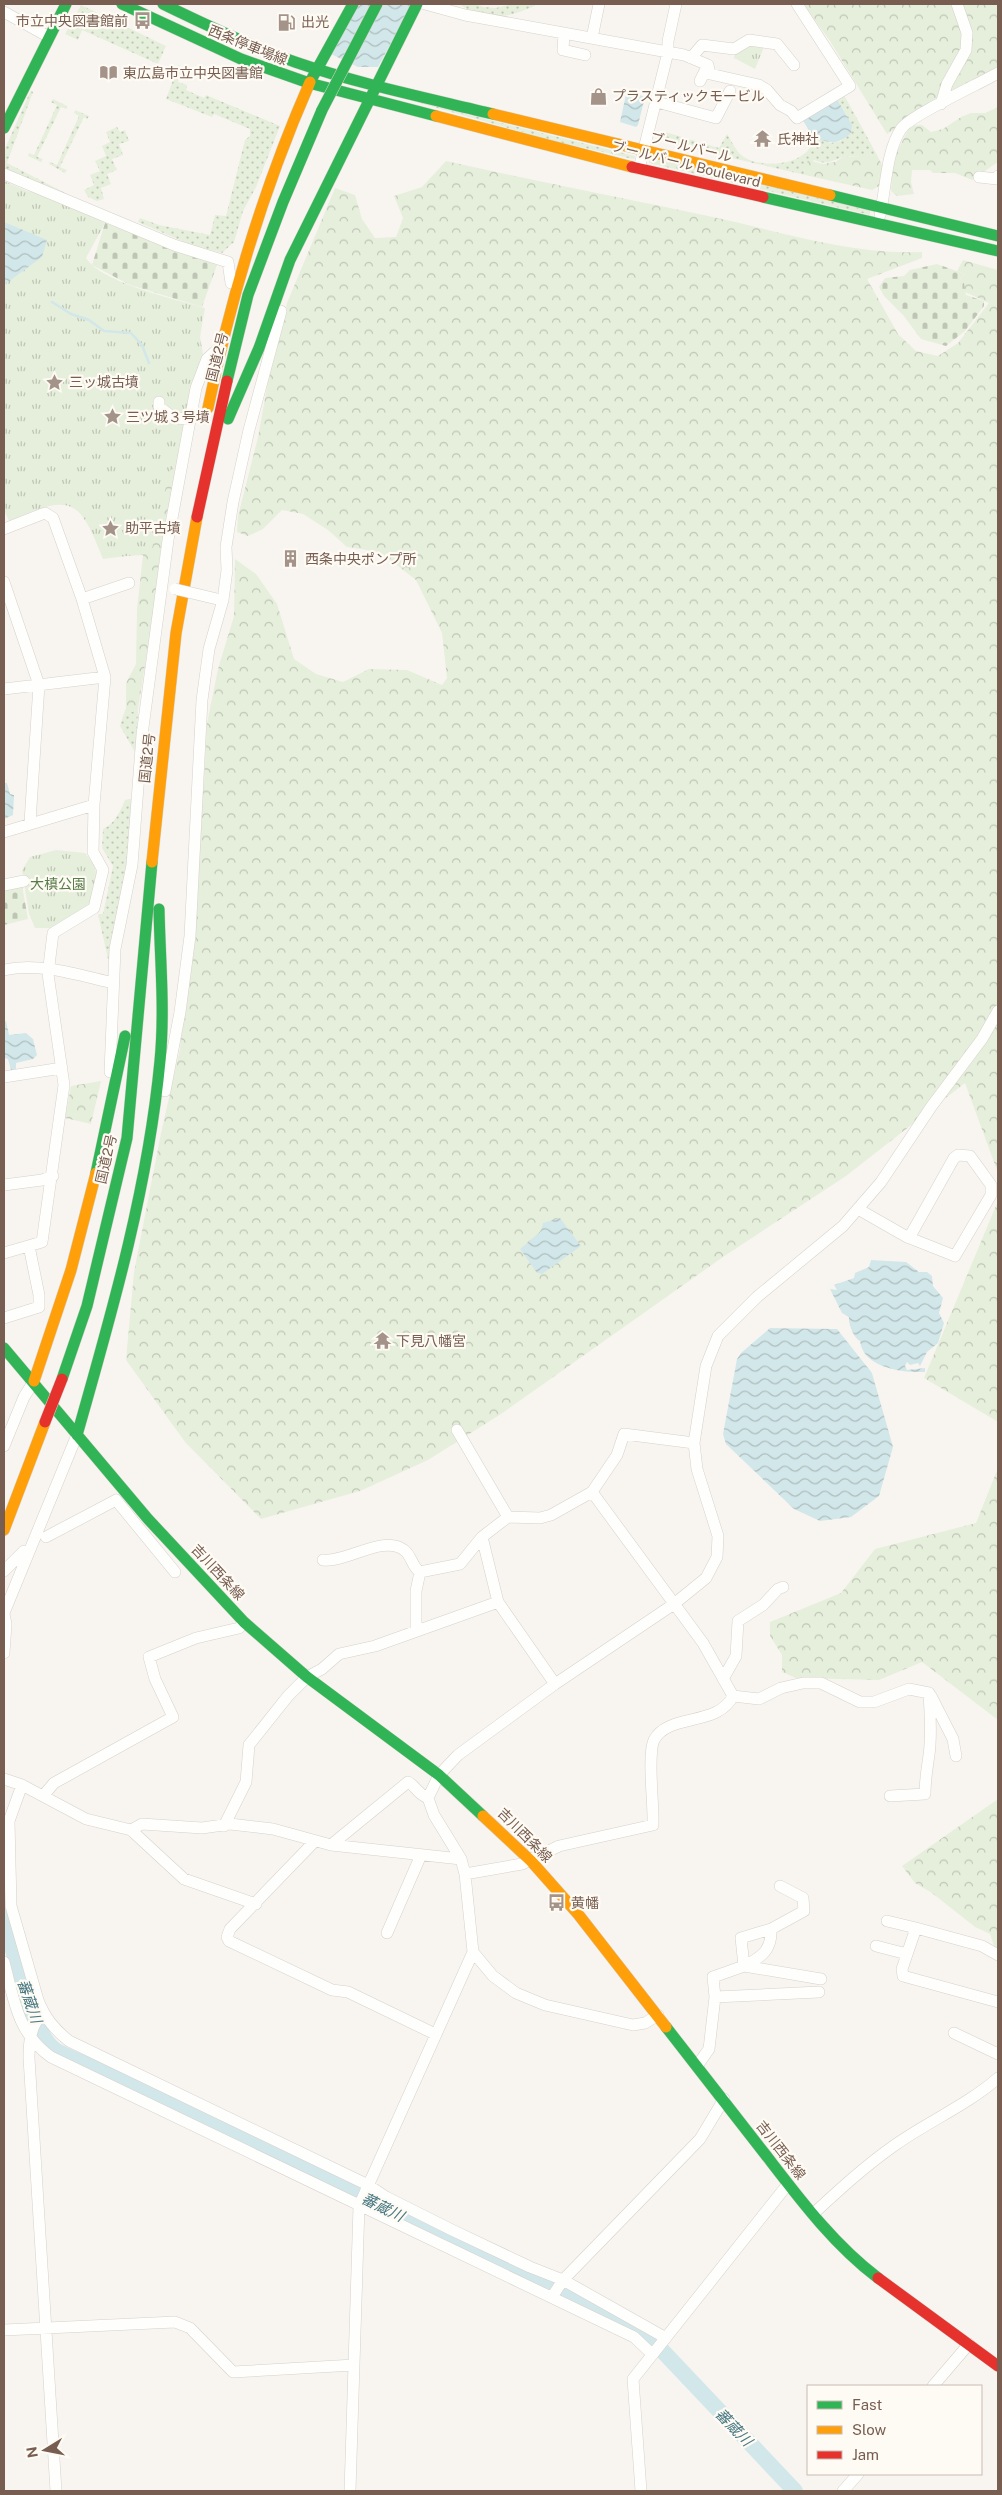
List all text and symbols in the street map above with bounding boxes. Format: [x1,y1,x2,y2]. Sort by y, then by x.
bus stop icon: 市立中央図書館前 [132,11,152,31]
fuel station icon: 出光 [277,12,297,32]
place label: 市立中央図書館前 [16,13,128,29]
place label: 出光 [301,14,329,30]
street label: 西条停車場線 [206,22,290,68]
library icon: 東広島市立中央図書館 [99,63,119,83]
place label: 東広島市立中央図書館 [123,65,263,81]
shop icon: プラスティックモービル [588,86,608,106]
place label: プラスティックモービル [612,88,765,104]
street label: ブールバール [648,129,734,165]
temple icon: 氏神社 [753,129,773,149]
place label: 氏神社 [777,131,819,147]
street label: ブールバール Boulevard [610,138,762,190]
street label: 国道2号 [203,331,231,383]
place icon: 三ッ城古墳 [45,372,65,392]
place label: 三ッ城古墳 [69,374,139,390]
place icon: 三ツ城３号墳 [102,407,122,427]
place label: 三ツ城３号墳 [126,409,210,425]
place icon: 助平古墳 [101,518,121,538]
place label: 助平古墳 [125,520,181,536]
building icon: 西条中央ポンプ所 [281,549,301,569]
place label: 西条中央ポンプ所 [305,551,417,567]
street label: 国道2号 [136,732,158,784]
park label: 大槙公園 [30,876,86,892]
street label: 国道2号 [93,1133,119,1185]
temple icon: 下見八幡宮 [372,1331,392,1351]
place label: 下見八幡宮 [396,1333,466,1349]
street label: 吉川西条線 [188,1541,248,1603]
street label: 吉川西条線 [495,1805,555,1865]
bus stop icon: 黄幡 [547,1893,567,1913]
place label: 黄幡 [571,1895,599,1911]
water label: 蕃蔵川 [15,1977,46,2027]
street label: 吉川西条線 [753,2117,809,2183]
water label: 蕃蔵川 [359,2189,409,2225]
legend [807,2385,982,2475]
text: Fast [852,2396,882,2413]
water label: 蕃蔵川 [712,2405,757,2451]
text: Slow [852,2421,887,2438]
north arrow [20,2425,70,2475]
text: N [23,2445,41,2459]
text: Jam [852,2446,879,2463]

